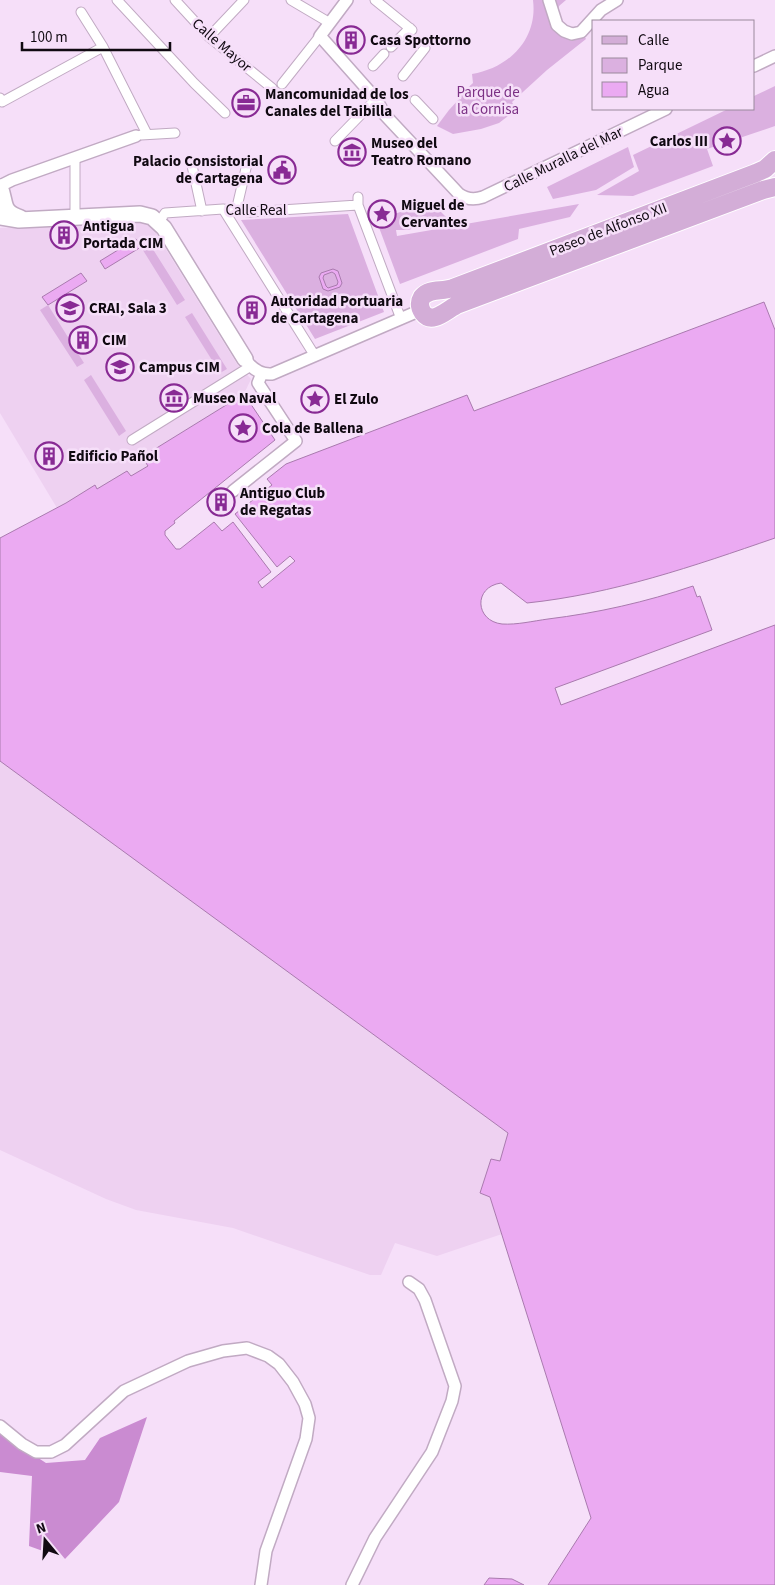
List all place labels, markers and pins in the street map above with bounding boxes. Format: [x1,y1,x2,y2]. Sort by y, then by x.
building icon: Casa Spottorno [336,25,366,55]
place label: Casa Spottorno [370,30,471,51]
place label: Mancomunidad de los Canales del Taibilla [265,84,409,122]
office icon: Mancomunidad de los Canales del Taibilla [231,88,261,118]
place icon: Carlos III [712,126,742,156]
place label: Carlos III [650,131,708,152]
place label: Museo del Teatro Romano [371,133,471,171]
museum icon: Museo del Teatro Romano [337,137,367,167]
place label: Palacio Consistorial de Cartagena [133,151,264,189]
public building icon: Palacio Consistorial de Cartagena [267,155,297,185]
place label: Miguel de Cervantes [401,195,468,233]
place icon: Miguel de Cervantes [367,199,397,229]
place label: Antigua Portada CIM [82,216,163,254]
building icon: Antigua Portada CIM [49,220,79,250]
place label: Autoridad Portuaria de Cartagena [270,291,403,329]
school or university icon: CRAI, Sala 3 [55,293,85,323]
building icon: Autoridad Portuaria de Cartagena [237,295,267,325]
place label: CRAI, Sala 3 [89,298,167,319]
building icon: CIM [68,325,98,355]
place label: CIM [102,330,127,351]
school or university icon: Campus CIM [105,352,135,382]
place label: Campus CIM [139,357,220,378]
museum icon: Museo Naval [159,383,189,413]
place icon: El Zulo [300,384,330,414]
place label: Museo Naval [193,388,277,409]
place label: El Zulo [334,389,379,410]
place icon: Cola de Ballena [228,413,258,443]
place label: Cola de Ballena [262,418,364,439]
building icon: Edificio Pañol [34,441,64,471]
place label: Edificio Pañol [68,446,159,467]
place label: Antiguo Club de Regatas [239,483,325,521]
building icon: Antiguo Club de Regatas [206,487,236,517]

